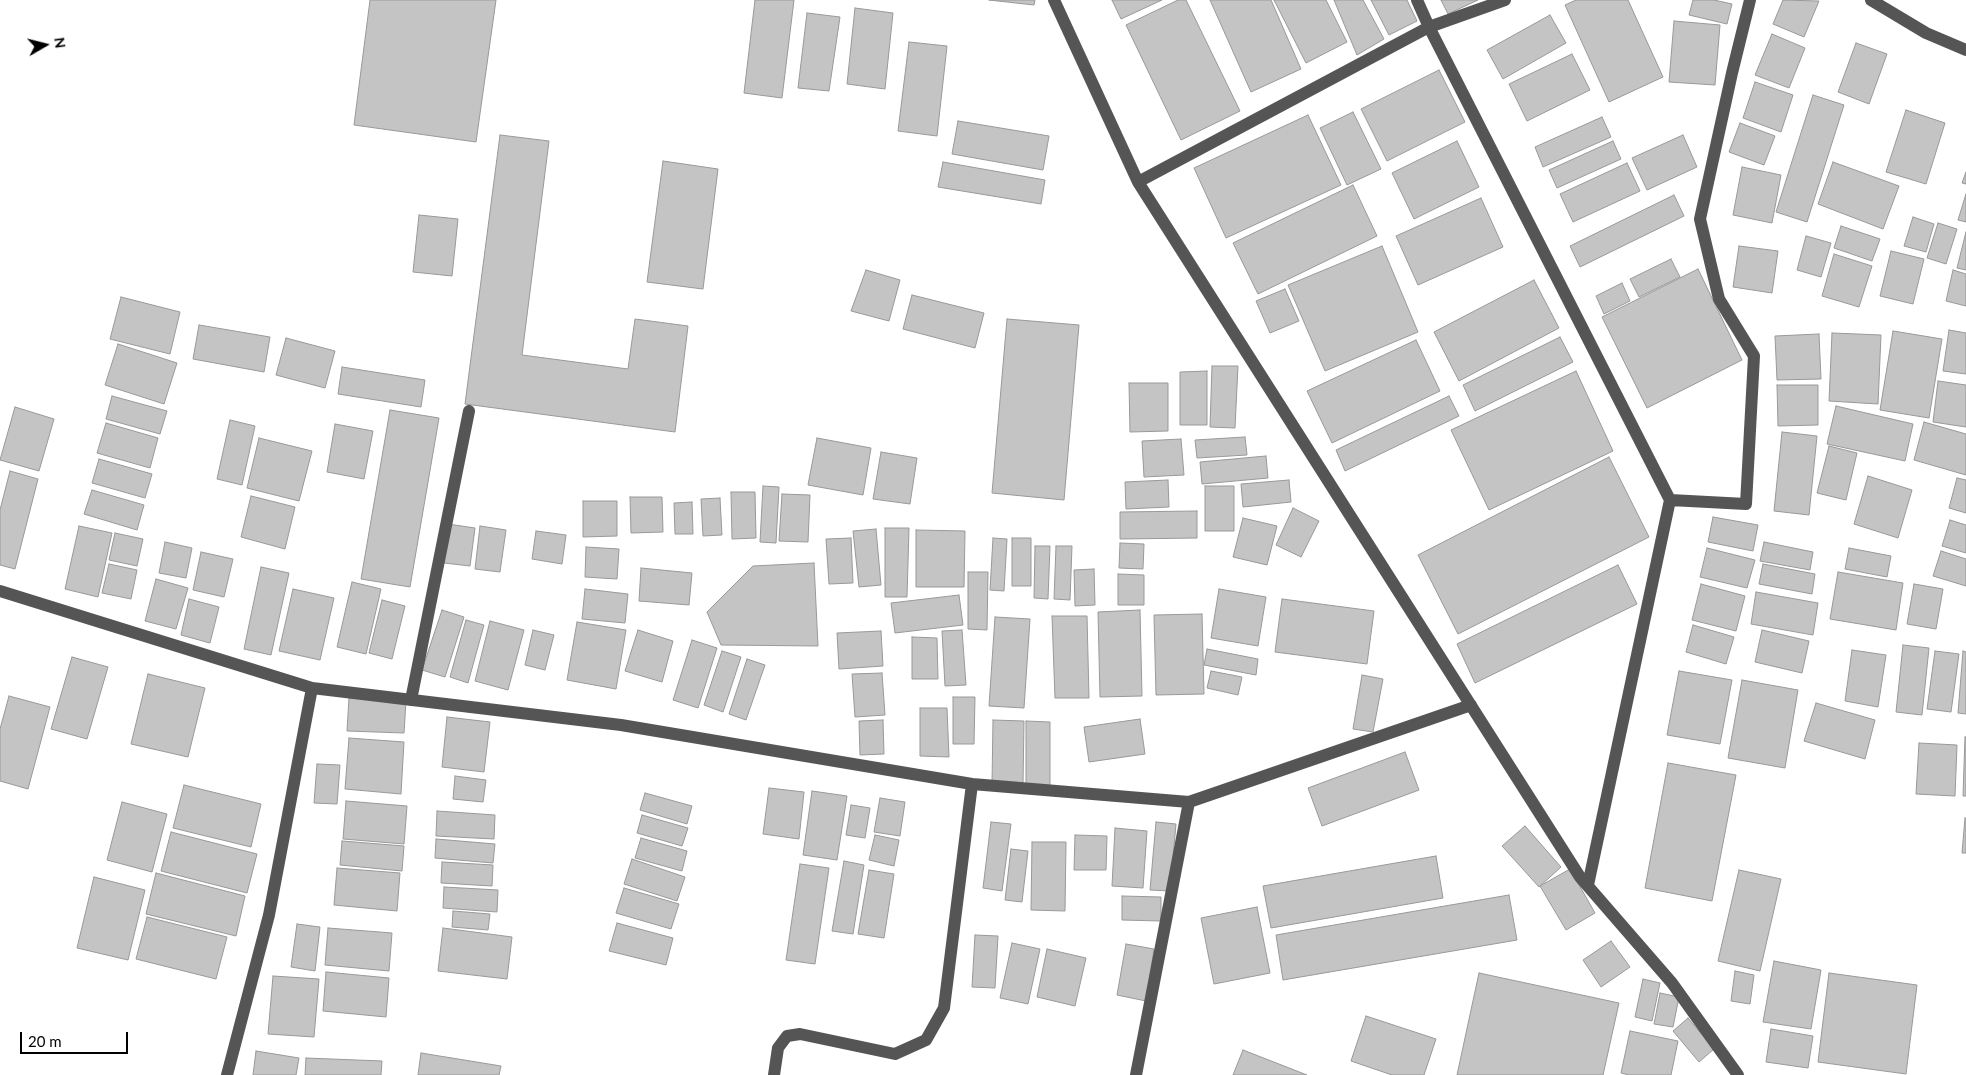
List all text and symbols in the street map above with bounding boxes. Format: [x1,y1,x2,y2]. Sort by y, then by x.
north arrow [20,20,70,70]
text: N [51,36,70,49]
scale bar [22,1022,130,1054]
text: 20 m [28,1032,62,1050]

